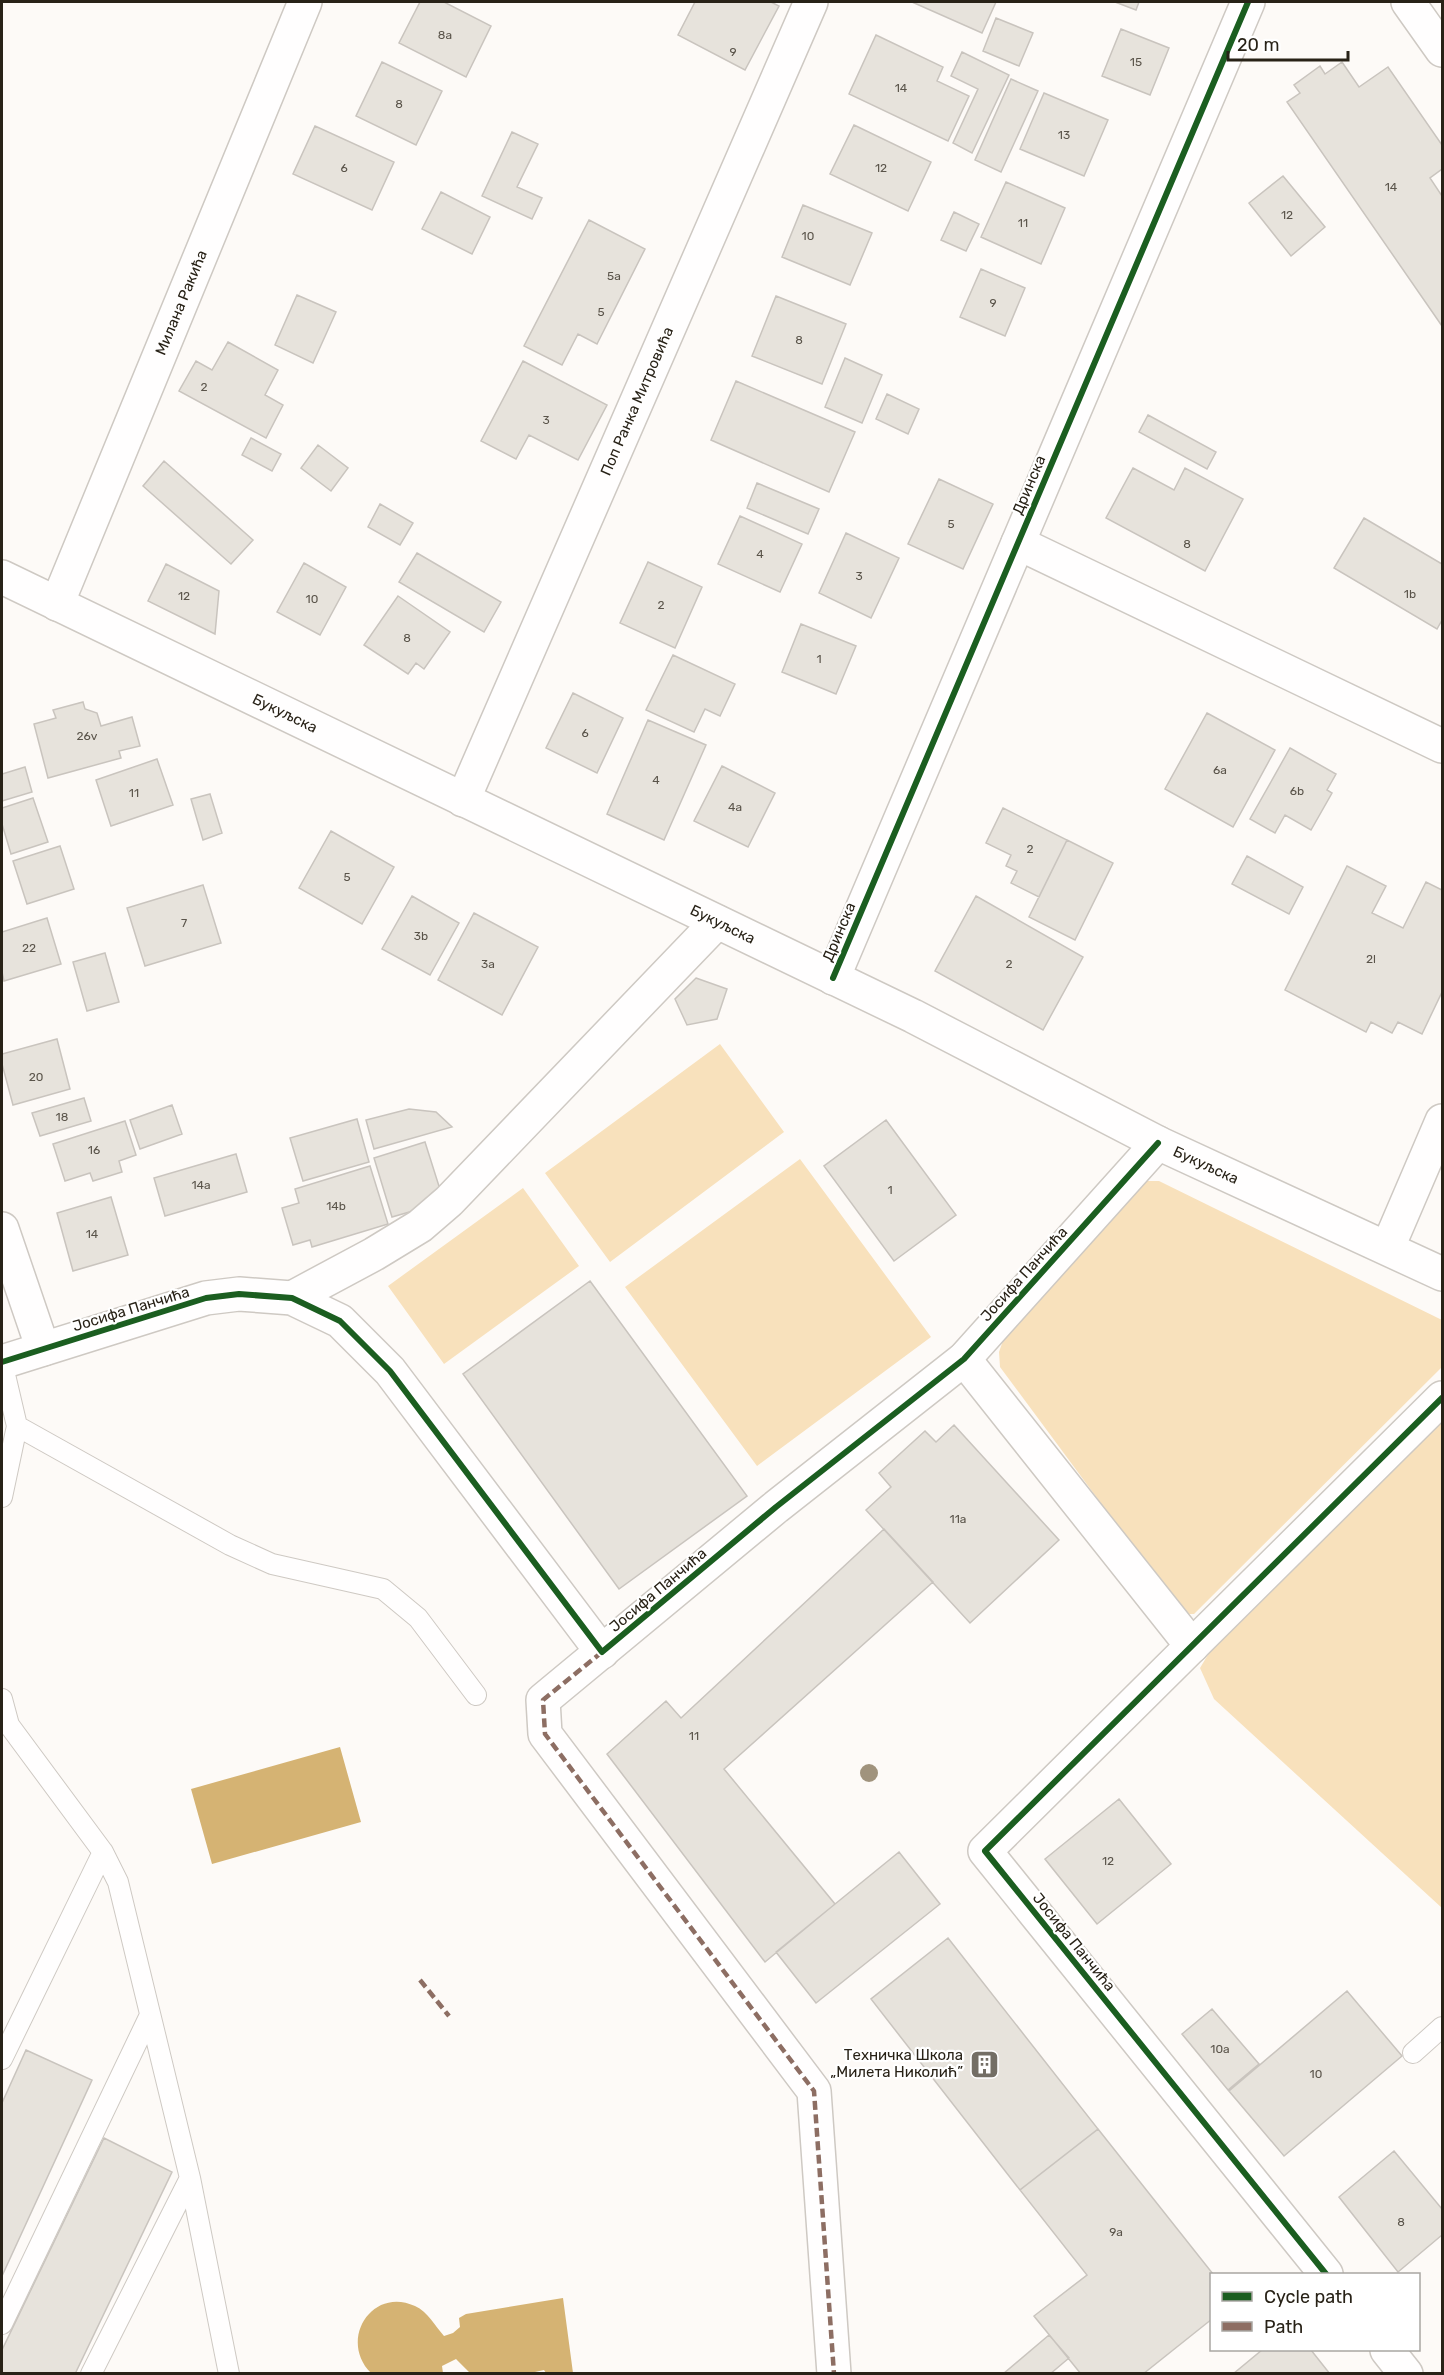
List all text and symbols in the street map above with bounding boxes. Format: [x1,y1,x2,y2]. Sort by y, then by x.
scale bar [1228,24,1348,62]
house number: 8a [438,28,452,42]
text: 20 m [1237,34,1279,56]
house number: 9 [729,45,737,59]
house number: 15 [1130,55,1142,69]
house number: 14 [895,81,908,95]
house number: 8 [395,97,403,111]
house number: 13 [1058,128,1070,142]
house number: 6 [340,161,348,175]
house number: 12 [875,161,887,175]
house number: 14 [1385,180,1398,194]
house number: 12 [1281,208,1293,222]
house number: 11 [1018,216,1028,230]
house number: 10 [802,229,814,243]
street label: Милана Ракића [152,247,211,358]
house number: 5a [607,269,621,283]
house number: 9 [989,296,997,310]
house number: 5 [597,305,605,319]
street label: Поп Ранка Митровића [597,324,677,478]
house number: 8 [795,333,803,347]
house number: 2 [200,380,208,394]
house number: 3 [542,413,550,427]
street label: Дринска [1009,453,1049,517]
house number: 5 [947,517,955,531]
house number: 8 [1183,537,1191,551]
house number: 4 [756,547,764,561]
house number: 3 [855,569,863,583]
house number: 1b [1404,587,1416,601]
house number: 12 [178,589,190,603]
house number: 10 [306,592,318,606]
house number: 2 [657,598,665,612]
house number: 8 [403,631,411,645]
house number: 1 [816,652,822,666]
street label: Букуљска [249,690,320,737]
house number: 6 [581,726,589,740]
house number: 26v [77,729,98,743]
house number: 6a [1213,763,1227,777]
house number: 4 [652,773,660,787]
house number: 6b [1290,784,1304,798]
house number: 11 [129,786,139,800]
house number: 4a [728,800,742,814]
house number: 2 [1026,842,1034,856]
house number: 5 [343,870,351,884]
street label: Дринска [819,900,859,964]
street label: Букуљска [687,901,758,948]
house number: 7 [181,916,187,930]
house number: 3b [414,929,428,943]
house number: 22 [22,941,36,955]
house number: 2l [1366,952,1376,966]
house number: 3a [481,957,495,971]
house number: 2 [1005,957,1013,971]
house number: 20 [29,1070,43,1084]
house number: 18 [56,1110,68,1124]
street label: Букуљска [1170,1142,1241,1188]
house number: 16 [88,1143,100,1157]
house number: 14a [191,1178,211,1192]
house number: 1 [887,1183,893,1197]
house number: 14b [326,1199,346,1213]
street label: Јосифа Панчића [977,1223,1071,1325]
house number: 14 [86,1227,99,1241]
street label: Јосифа Панчића [70,1283,192,1335]
house number: 11a [950,1512,966,1526]
street label: Јосифа Панчића [606,1544,710,1636]
house number: 11 [689,1729,699,1743]
house number: 12 [1102,1854,1114,1868]
street label: Јосифа Панчића [1029,1889,1119,1995]
house number: 10a [1210,2042,1230,2056]
place label: Техничка Школа „Милета Николић” [830,2046,963,2081]
building icon: Техничка Школа „Милета Николић” [968,2048,1000,2080]
house number: 10 [1310,2067,1322,2081]
house number: 8 [1397,2215,1405,2229]
house number: 9a [1109,2225,1123,2239]
legend [1210,2273,1420,2351]
text: Cycle path [1264,2286,1353,2308]
text: Path [1264,2316,1303,2338]

